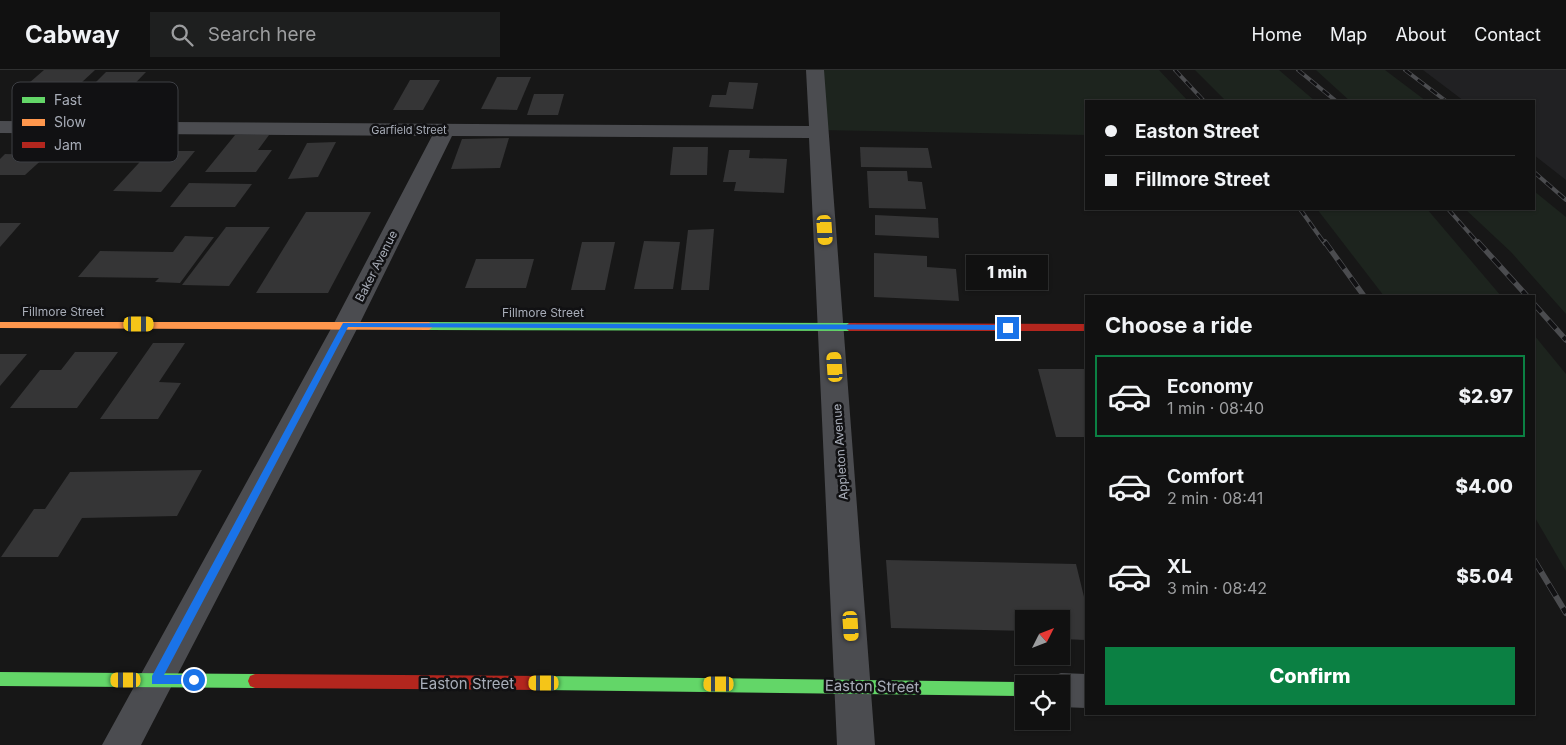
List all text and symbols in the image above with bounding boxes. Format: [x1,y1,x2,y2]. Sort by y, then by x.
search box [150,12,500,57]
text: Cabway [25,20,120,49]
icon: search [168,21,196,49]
text: Search here [208,23,316,46]
text: Home [1252,24,1302,45]
text: Map [1330,24,1367,45]
text: About [1395,24,1446,45]
text: Contact [1474,24,1541,45]
legend [12,82,178,162]
text: Fast [54,91,82,108]
text: Slow [54,113,86,130]
text: Easton Street [1135,120,1259,143]
street label: Garfield Street [371,123,447,137]
text: Jam [54,136,82,153]
text: Fillmore Street [1135,168,1270,191]
car [816,215,833,245]
street label: Baker Avenue [352,228,400,304]
callout: 1 min [967,256,1049,290]
text: 1 min [987,262,1027,282]
street label: Fillmore Street [22,304,104,319]
street label: Fillmore Street [502,305,584,320]
text: Choose a ride [1105,312,1253,338]
car [124,317,154,332]
route end [997,317,1019,339]
car [826,352,843,382]
icon: car [1107,374,1152,419]
text: Economy [1167,375,1253,398]
text: $2.97 [1459,385,1513,408]
text: 1 min · 08:40 [1167,398,1264,418]
street label: Appleton Avenue [829,403,851,501]
icon: car [1107,464,1152,509]
text: Comfort [1167,465,1244,488]
text: $4.00 [1456,475,1513,498]
text: 2 min · 08:41 [1167,488,1263,508]
icon: car [1107,554,1152,599]
text: XL [1167,555,1192,578]
text: $5.04 [1456,565,1513,588]
text: 3 min · 08:42 [1167,578,1267,598]
north arrow [1015,610,1070,665]
map controls [1015,610,1070,730]
car [842,611,859,641]
button: Confirm [1105,647,1515,705]
route start [183,669,205,691]
car [111,673,141,688]
street label: Easton Street [420,674,514,693]
button: locate [1015,675,1070,730]
car [529,676,559,691]
street label: Easton Street [825,676,920,696]
car [704,677,734,692]

